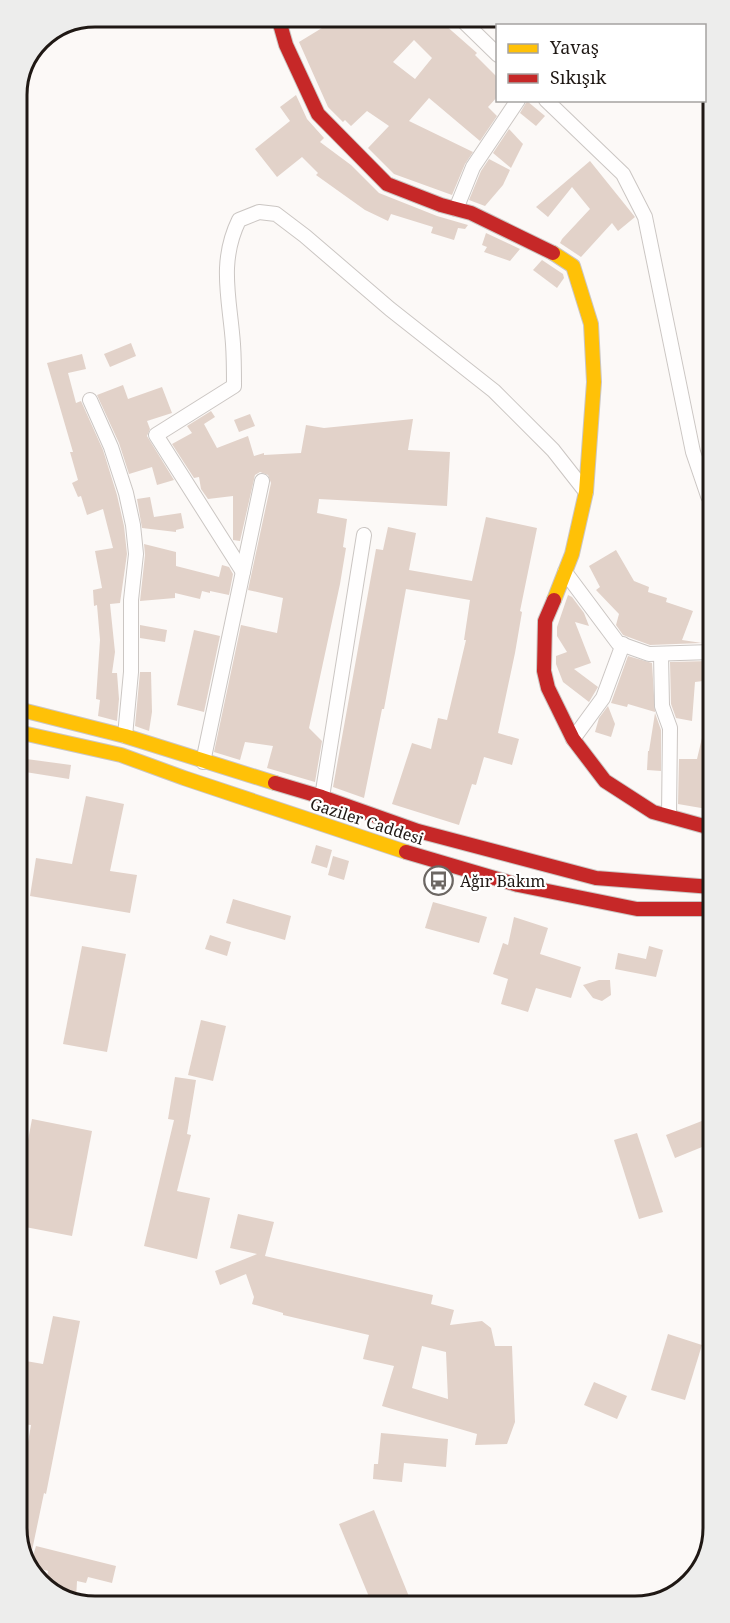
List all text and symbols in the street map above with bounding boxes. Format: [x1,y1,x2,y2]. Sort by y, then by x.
legend [496,24,706,102]
text: Yavaş [549,35,599,59]
text: Sıkışık [550,65,607,89]
street label: Gaziler Caddesi [307,792,427,850]
bus stop icon: Ağır Bakım [423,865,455,897]
place label: Ağır Bakım [460,870,545,892]

